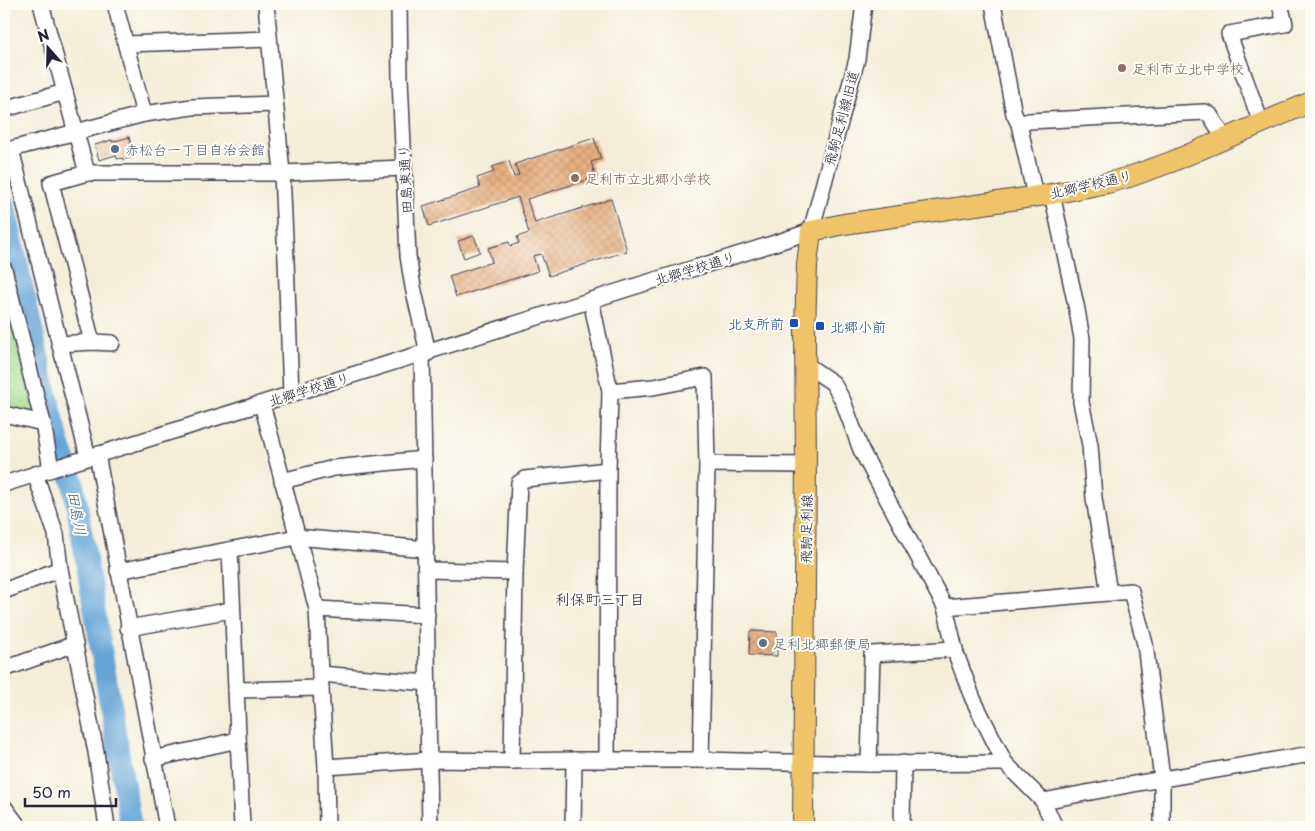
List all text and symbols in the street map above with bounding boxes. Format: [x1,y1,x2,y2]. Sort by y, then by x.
north arrow [22,22,72,72]
text: N [35,24,52,47]
place label: 足利市立北中学校 [1132,58,1244,79]
marker: 足利市立北中学校 [1116,62,1128,74]
street label: 飛駒足利線旧道 [818,68,864,168]
place label: 赤松台一丁目自治会館 [125,139,265,160]
marker: 赤松台一丁目自治会館 [109,143,121,155]
street label: 田島東通り [393,143,417,215]
street label: 北郷学校通り [1048,164,1134,204]
place label: 足利市立北郷小学校 [585,168,711,189]
marker: 足利市立北郷小学校 [569,172,581,184]
street label: 北郷学校通り [652,246,738,290]
place label: 北支所前 [728,313,784,334]
place label: 北郷小前 [830,316,886,337]
marker: 北支所前 [788,317,800,329]
marker: 北郷小前 [814,320,826,332]
street label: 北郷学校通り [266,367,352,411]
water label: 田島川 [63,489,93,537]
street label: 飛駒足利線 [795,494,817,564]
district label: 利保町三丁目 [555,587,645,610]
place label: 足利北郷郵便局 [773,633,871,654]
marker: 足利北郷郵便局 [757,637,769,649]
scale bar [25,776,116,808]
text: 50 m [32,780,71,803]

